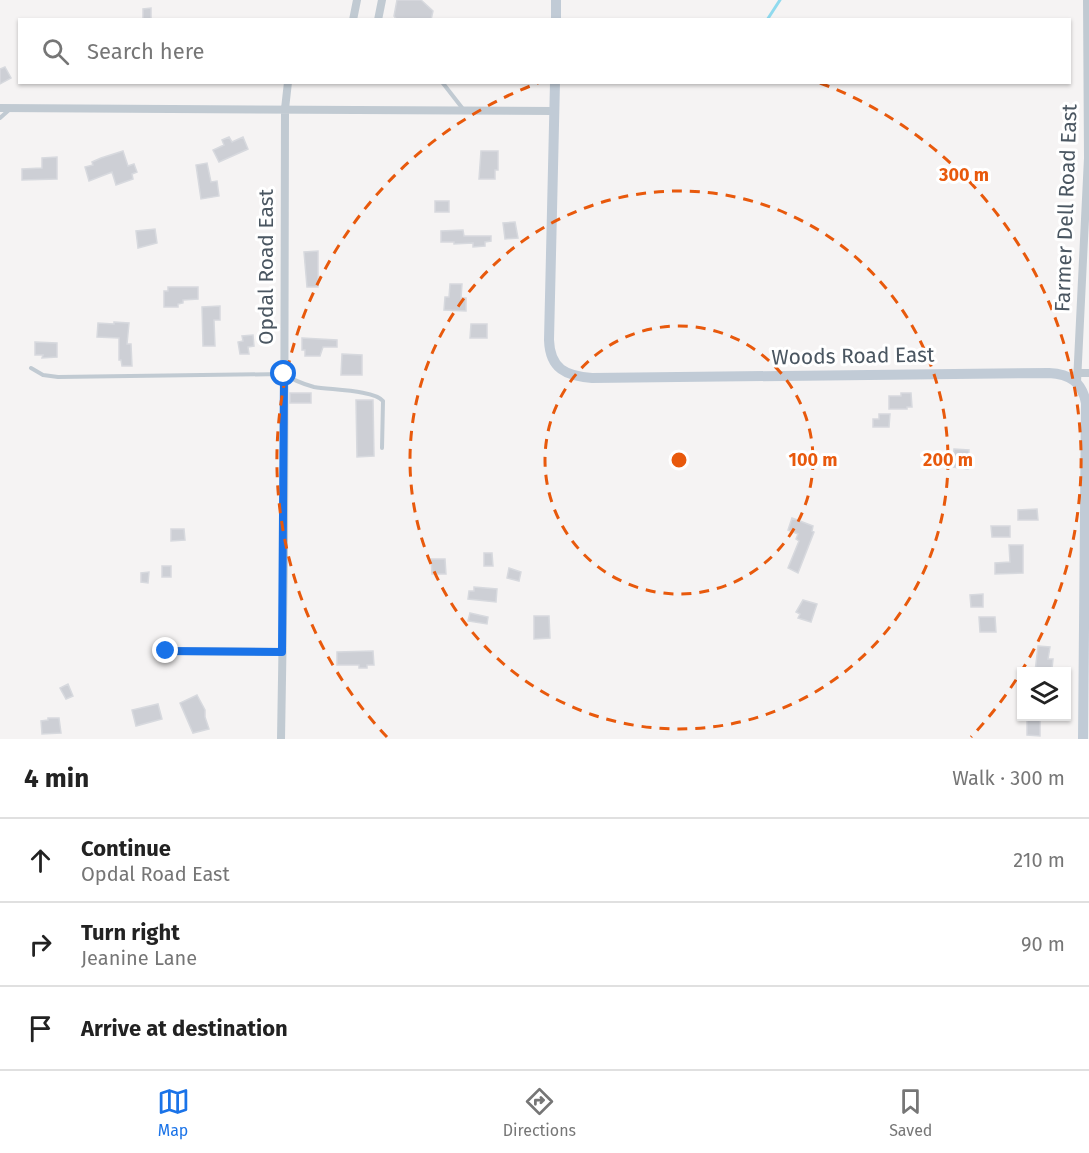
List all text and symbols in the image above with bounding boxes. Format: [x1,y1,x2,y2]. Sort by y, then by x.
search box [18,18,1071,84]
icon: search [39,35,72,68]
text: Search here [87,38,205,65]
street label: Farmer Dell Road East [1049,103,1083,312]
text: 300 m [938,164,989,186]
street label: Opdal Road East [253,189,279,345]
street label: Woods Road East [771,342,935,370]
route start [270,360,296,386]
text: 100 m [789,449,837,471]
text: 200 m [923,449,973,471]
centre of rings [669,450,689,470]
route end [152,637,178,663]
map controls [1017,667,1071,721]
button: layers [1017,667,1071,721]
text: 4 min [24,763,89,794]
text: Walk · 300 m [952,766,1065,790]
text: Continue [81,835,171,862]
icon: ahead [24,844,57,877]
text: 210 m [1013,848,1065,872]
text: Opdal Road East [81,862,230,886]
text: Turn right [81,919,180,946]
icon: right [24,928,57,961]
text: 90 m [1021,932,1065,956]
text: Jeanine Lane [81,946,197,970]
icon: arrive [24,1012,57,1045]
text: Arrive at destination [81,1015,288,1042]
tab: Map [157,1085,190,1140]
tab: Directions [503,1085,576,1140]
tab: Saved [889,1085,932,1140]

